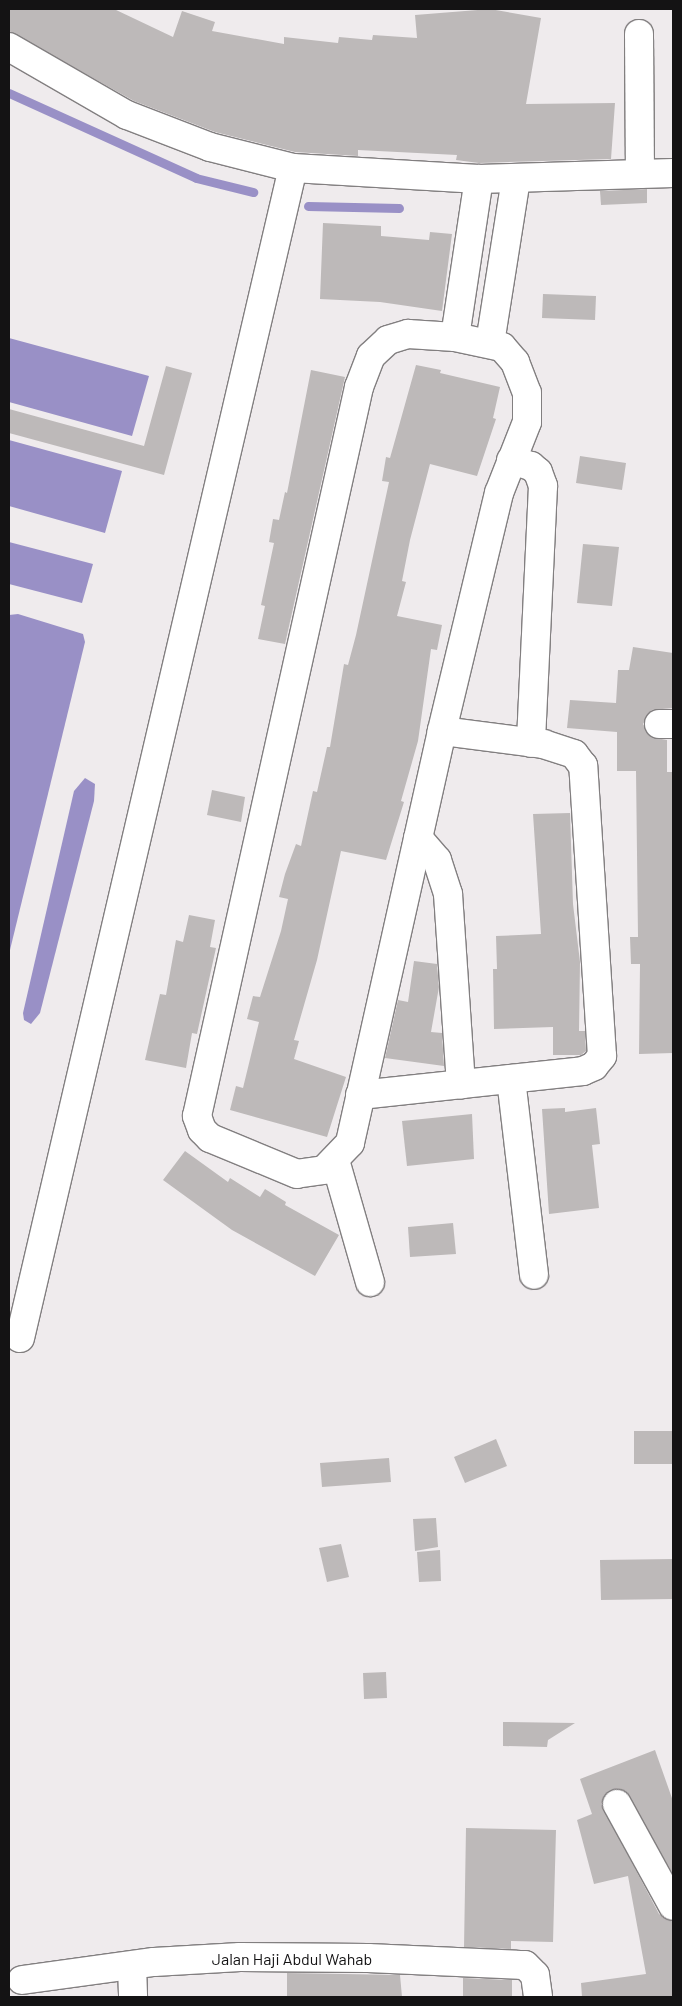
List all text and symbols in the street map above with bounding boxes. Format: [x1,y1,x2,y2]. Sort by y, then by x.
street label: Jalan Haji Abdul Wahab [212,1949,372,1969]

